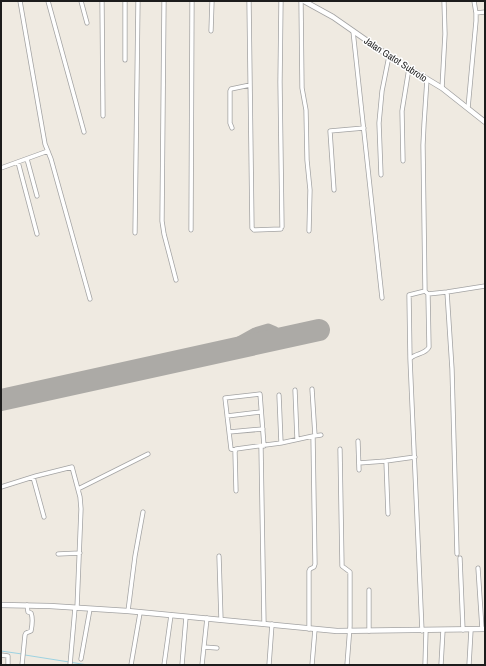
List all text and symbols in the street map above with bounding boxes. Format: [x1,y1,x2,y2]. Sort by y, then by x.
street label: Jalan Gatot Subroto [362,34,430,85]

